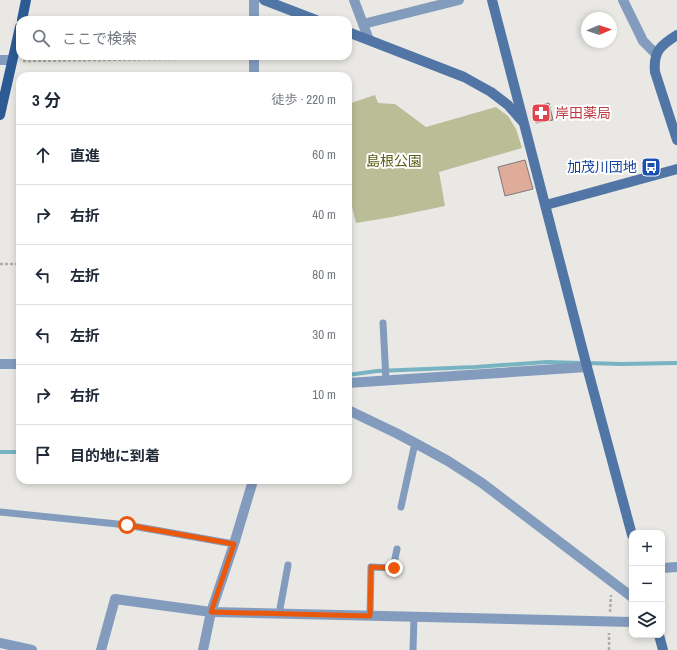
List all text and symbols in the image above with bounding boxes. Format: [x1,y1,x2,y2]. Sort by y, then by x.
north arrow [581,12,617,48]
search box [16,16,352,60]
icon: search [30,27,52,49]
text: ここで検索 [62,28,137,49]
text: 3 分 [32,88,61,111]
text: 徒歩 · 220 m [271,91,336,108]
pharmacy icon: 岸田薬局 [530,102,552,124]
place label: 岸田薬局 [555,104,611,122]
icon: ahead [32,144,54,166]
text: 直進 [70,145,100,166]
text: 60 m [312,146,336,163]
park label: 島根公園 [366,152,422,170]
bus stop icon: 加茂川団地 [640,156,662,178]
place label: 加茂川団地 [567,158,637,176]
icon: right [32,204,54,226]
text: 右折 [70,205,100,226]
text: 40 m [312,206,336,223]
icon: left [32,264,54,286]
text: 左折 [70,265,100,286]
text: 80 m [312,266,336,283]
icon: left [32,324,54,346]
text: 左折 [70,325,100,346]
text: 30 m [312,326,336,343]
icon: right [32,384,54,406]
text: 右折 [70,385,100,406]
text: 10 m [312,386,336,403]
icon: arrive [32,444,54,466]
text: 目的地に到着 [70,445,160,466]
route start [118,516,136,534]
map controls [629,530,665,638]
button: + [629,530,665,566]
route end [385,559,403,577]
button: − [629,566,665,602]
button: layers [629,602,665,638]

